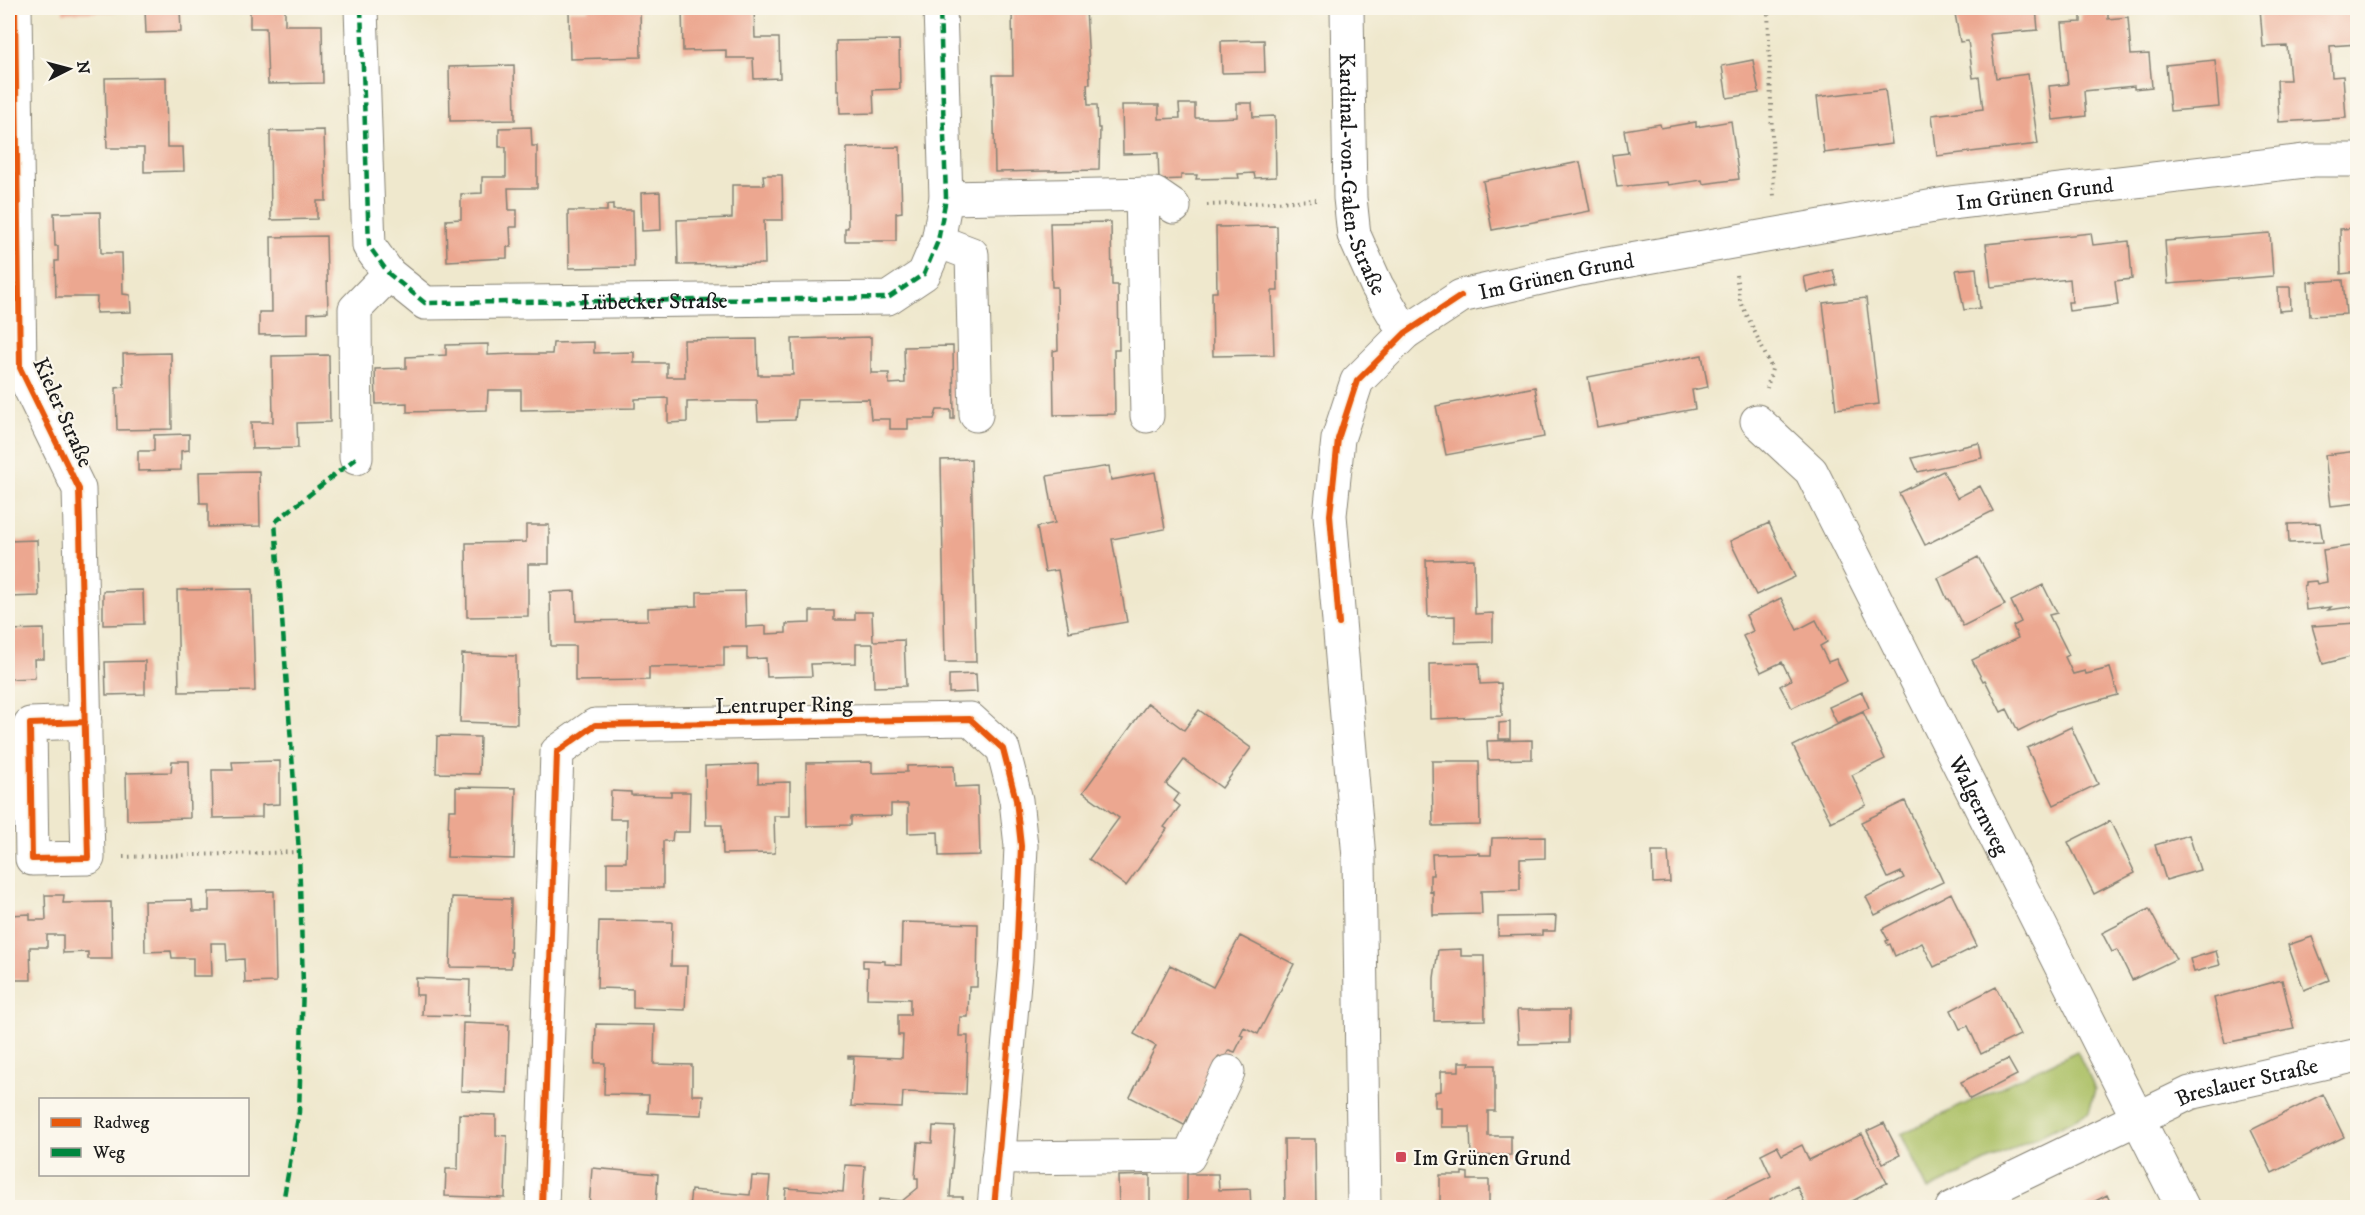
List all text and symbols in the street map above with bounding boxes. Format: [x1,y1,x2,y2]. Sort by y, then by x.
north arrow [39,39,99,99]
street label: Kardinal-von-Galen-Straße [1333,53,1391,300]
text: N [72,60,94,75]
street label: Im Grünen Grund [1955,172,2115,217]
street label: Im Grünen Grund [1476,248,1636,307]
street label: Lübecker Straße [581,288,728,316]
street label: Kieler Straße [26,354,99,472]
street label: Lentruper Ring [715,691,853,720]
street label: Walgernweg [1942,751,2015,861]
street label: Breslauer Straße [2171,1053,2321,1113]
legend [39,1098,249,1176]
text: Radweg [93,1112,149,1134]
text: Weg [92,1142,125,1164]
place label: Im Grünen Grund [1413,1145,1571,1172]
marker: Im Grünen Grund [1394,1150,1408,1164]

